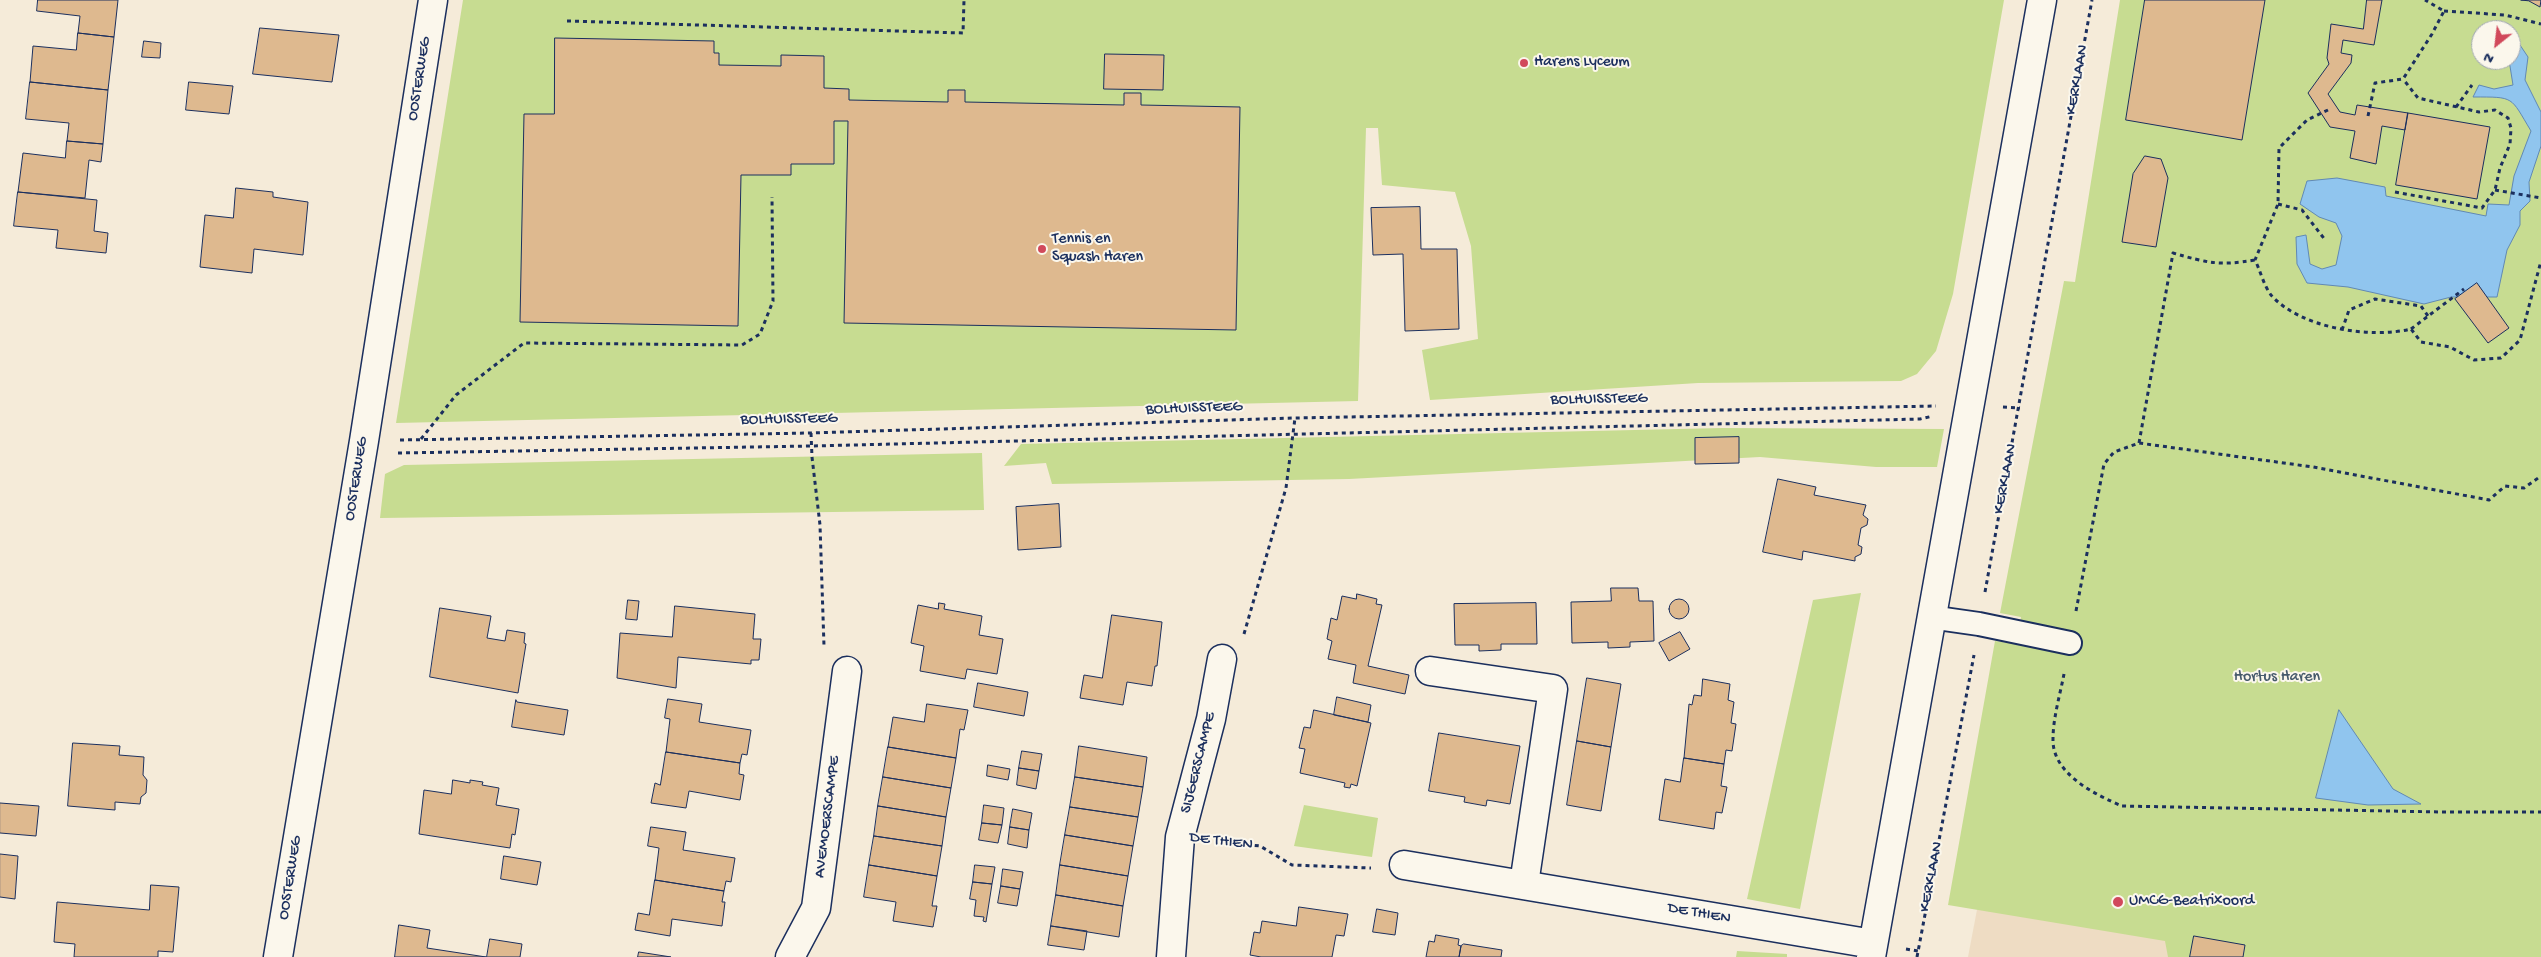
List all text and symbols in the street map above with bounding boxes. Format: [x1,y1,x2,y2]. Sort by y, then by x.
north arrow [2471,20,2521,70]
street label: OOSTERWEG [404,36,436,122]
street label: KERKLAAN [2062,43,2094,117]
text: N [2481,48,2497,67]
place label: Harens Lyceum [1534,53,1630,73]
marker: Harens Lyceum [1518,57,1530,69]
place label: Tennis en Squash Haren [1052,230,1143,268]
marker: Tennis en Squash Haren [1036,243,1048,255]
street label: BOLHUISSTEEG [1550,390,1648,410]
street label: BOLHUISSTEEG [1145,398,1243,420]
street label: BOLHUISSTEEG [740,410,838,430]
street label: OOSTERWEG [341,436,373,522]
street label: KERKLAAN [1990,442,2022,516]
park label: Hortus Haren [2234,668,2320,688]
street label: SIJGERSCAMPE [1177,710,1221,816]
street label: AVEMOERSCAMPE [811,755,845,879]
street label: DE THIEN [1188,829,1254,855]
street label: OOSTERWEG [275,835,307,921]
street label: KERKLAAN [1916,840,1948,914]
place label: UMCG-Beatrixoord [2129,892,2254,912]
marker: UMCG-Beatrixoord [2111,895,2125,909]
street label: DE THIEN [1666,899,1732,929]

